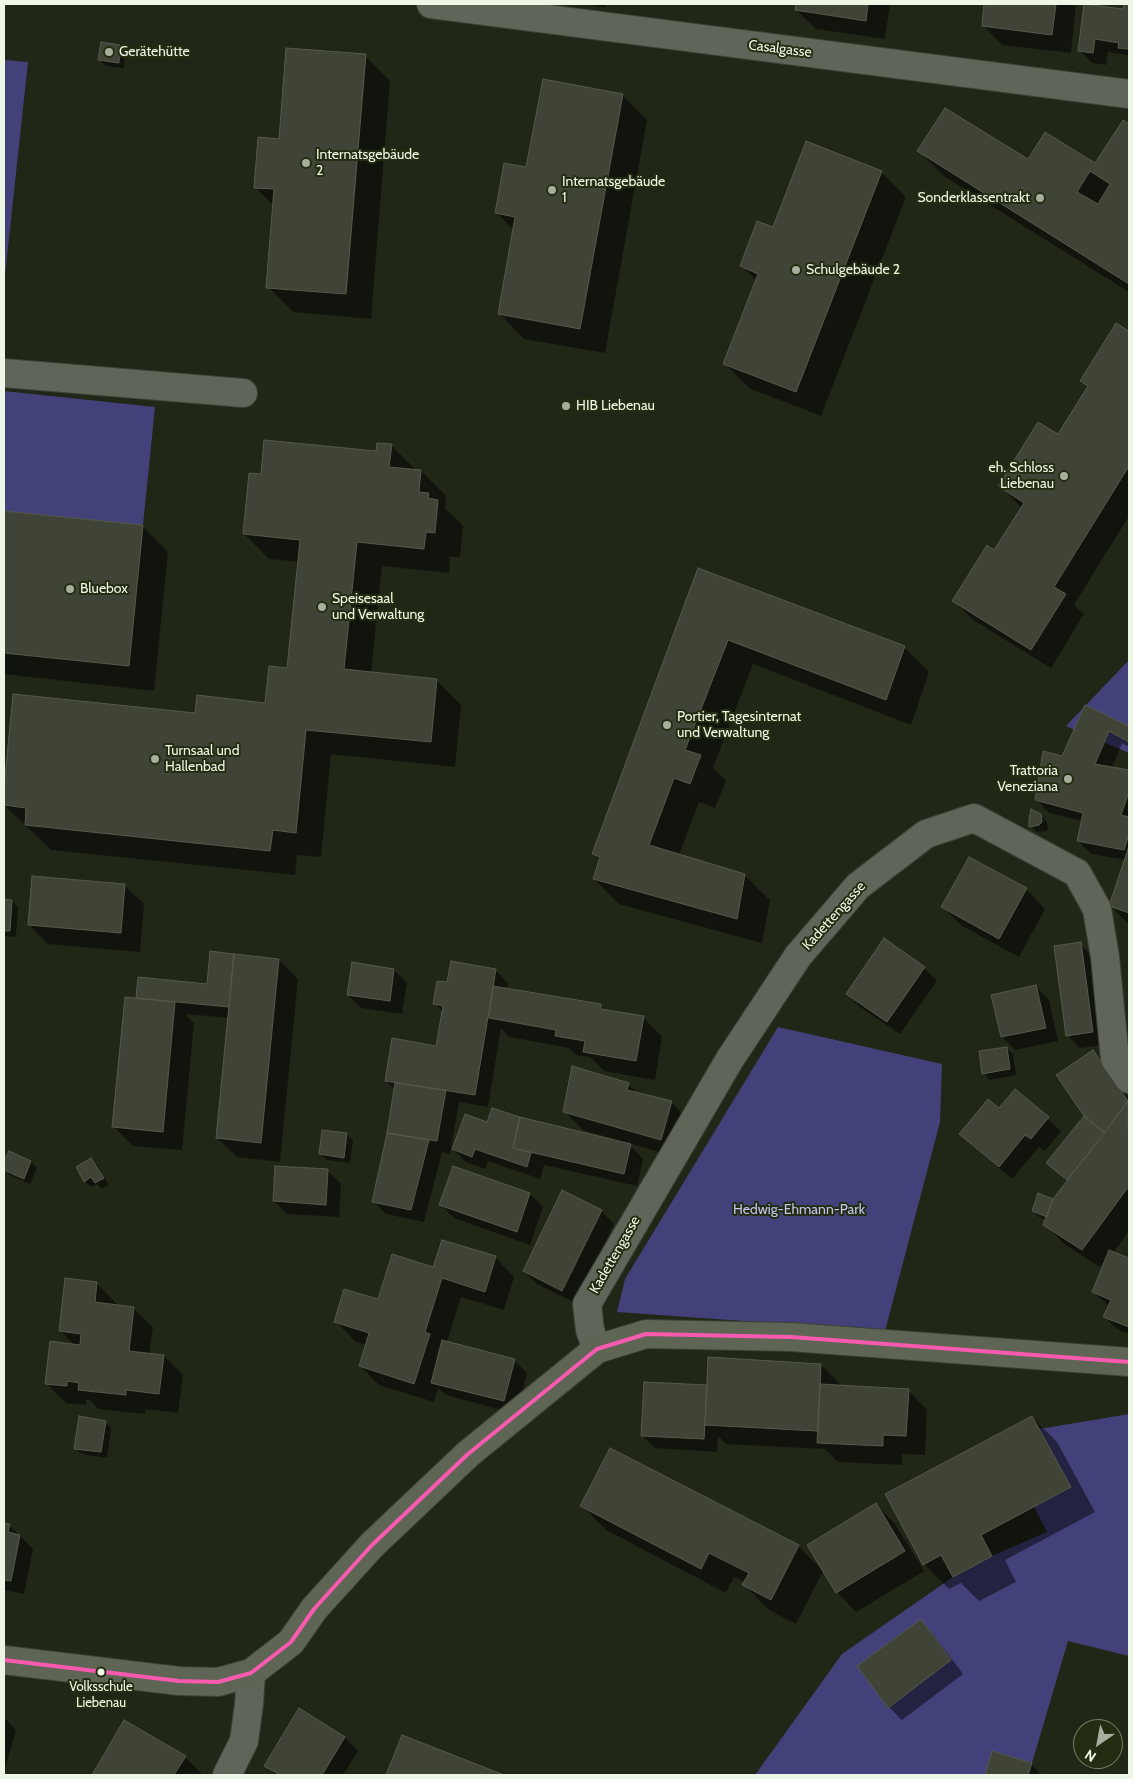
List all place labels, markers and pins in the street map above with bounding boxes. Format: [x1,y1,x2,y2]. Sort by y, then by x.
place label: Gerätehütte [119,44,190,60]
marker: Gerätehütte [103,46,115,58]
place label: Internatsgebäude 2 [316,147,419,180]
marker: Internatsgebäude 2 [300,157,312,169]
place label: Internatsgebäude 1 [562,174,665,206]
marker: Internatsgebäude 1 [546,184,558,196]
place label: Sonderklassentrakt [917,190,1030,206]
marker: Sonderklassentrakt [1034,192,1046,204]
place label: Schulgebäude 2 [806,262,900,278]
marker: Schulgebäude 2 [790,264,802,276]
place label: HIB Liebenau [576,398,655,414]
marker: HIB Liebenau [560,400,572,412]
place label: eh. Schloss Liebenau [989,460,1054,492]
marker: eh. Schloss Liebenau [1058,470,1070,482]
place label: Bluebox [80,581,128,597]
marker: Bluebox [64,583,76,595]
place label: Speisesaal und Verwaltung [332,591,424,624]
marker: Speisesaal und Verwaltung [316,601,328,613]
place label: Portier, Tagesinternat und Verwaltung [677,709,801,742]
marker: Portier, Tagesinternat und Verwaltung [661,719,673,731]
place label: Turnsaal und Hallenbad [165,743,239,776]
marker: Turnsaal und Hallenbad [149,753,161,765]
place label: Trattoria Veneziana [997,763,1058,796]
marker: Trattoria Veneziana [1062,773,1074,785]
marker: Volksschule Liebenau [96,1667,106,1677]
place label: Volksschule Liebenau [69,1679,133,1710]

